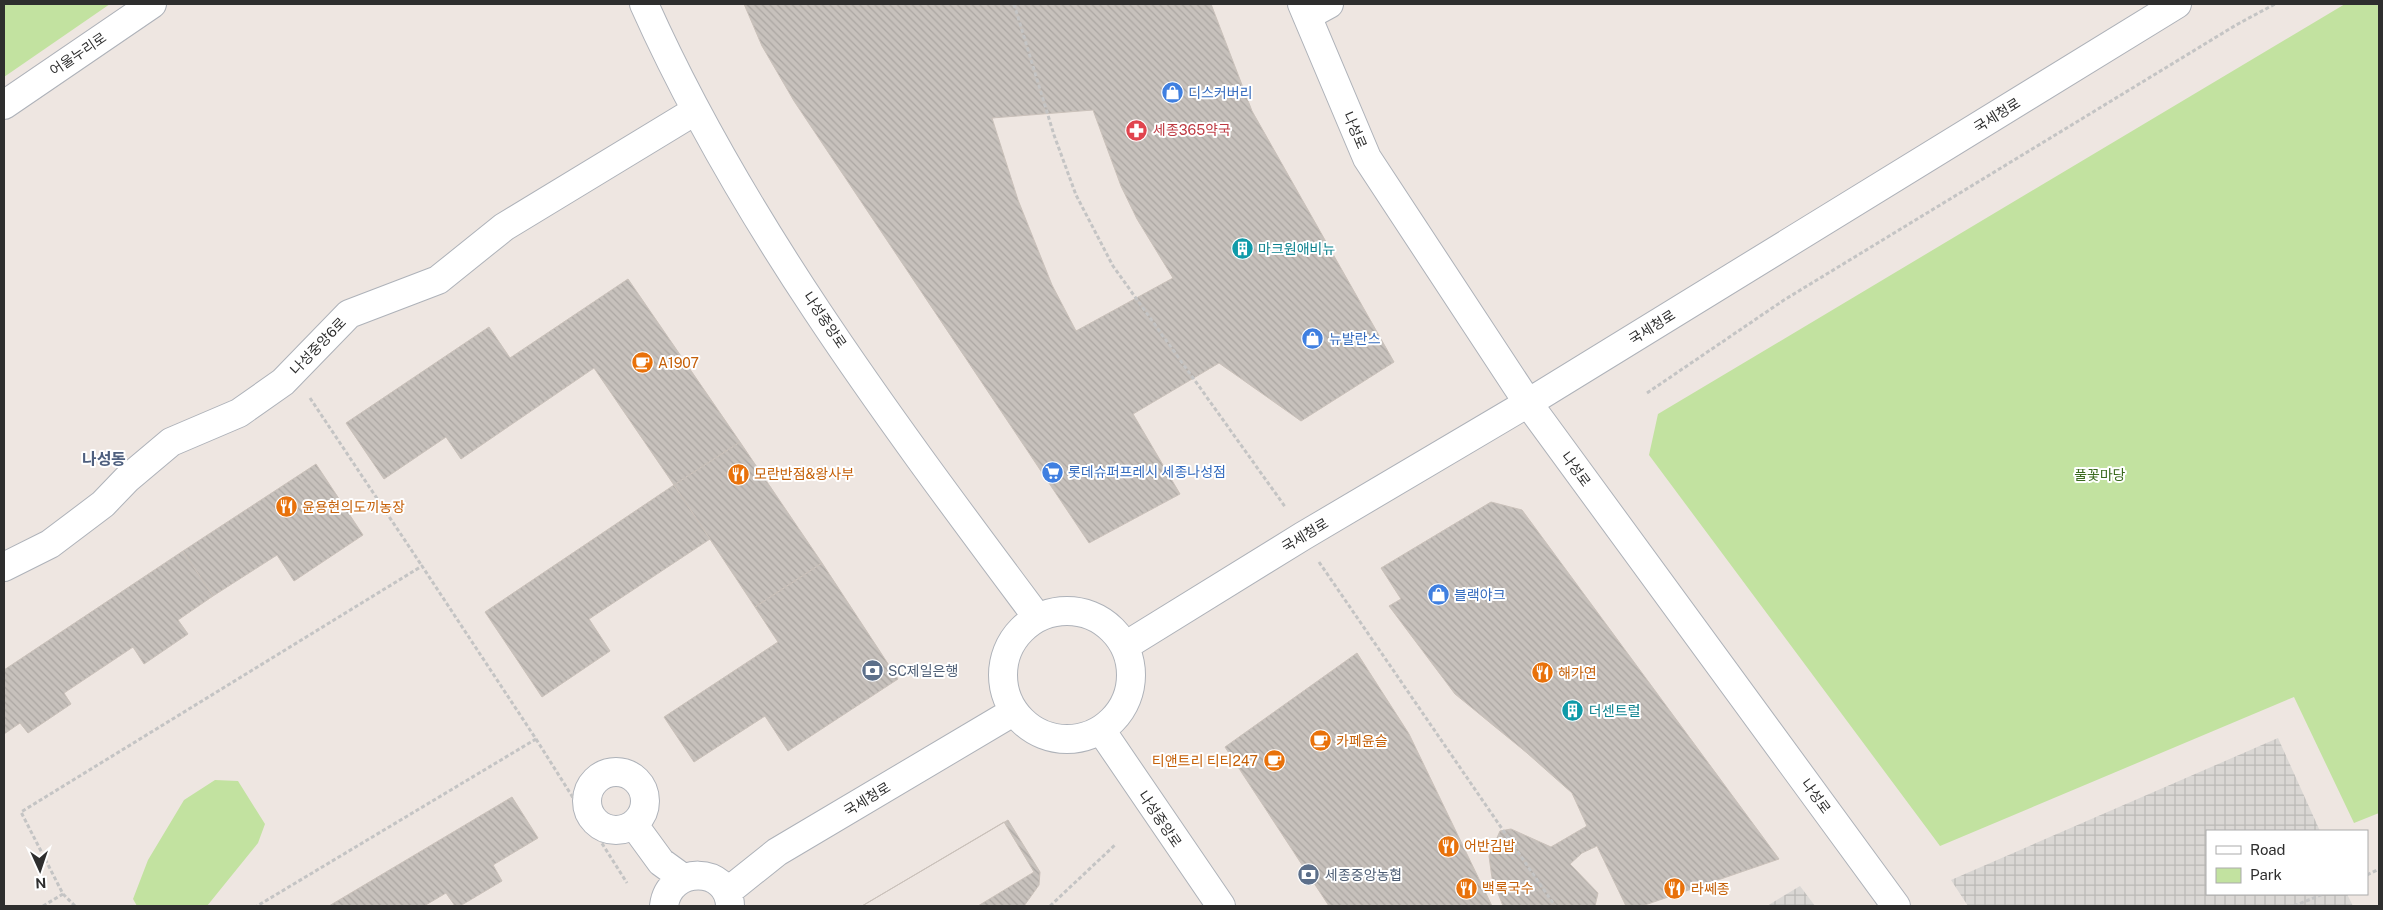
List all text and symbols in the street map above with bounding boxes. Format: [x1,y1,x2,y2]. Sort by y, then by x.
street label: 어울누리로 [47,29,109,79]
shop icon: 디스커버리 [1160,81,1184,105]
place label: 디스커버리 [1188,85,1252,101]
street label: 국세청로 [1971,95,2023,135]
street label: 나성로 [1340,109,1370,151]
pharmacy icon: 세종365약국 [1125,118,1149,142]
place label: 세종365약국 [1153,122,1231,138]
building icon: 마크원애비뉴 [1230,237,1254,261]
place label: 마크원애비뉴 [1258,241,1335,257]
street label: 나성중앙로 [800,289,850,351]
street label: 국세청로 [1626,307,1678,347]
street label: 나성중앙6로 [287,314,349,378]
shop icon: 뉴발란스 [1301,327,1325,351]
place label: 뉴발란스 [1329,331,1381,347]
cafe icon: A1907 [630,351,654,375]
place label: A1907 [658,355,699,371]
street label: 나성로 [1558,449,1594,489]
district label: 나성동 [82,450,126,469]
supermarket icon: 롯데슈퍼프레시 세종나성점 [1040,460,1064,484]
restaurant icon: 모란반점&왕사부 [726,462,750,486]
place label: 롯데슈퍼프레시 세종나성점 [1068,464,1226,480]
place label: 모란반점&왕사부 [754,466,854,482]
park label: 풀꽃마당 [2074,467,2126,483]
restaurant icon: 윤용현의도끼농장 [274,495,298,519]
place label: 윤용현의도끼농장 [302,499,405,515]
street label: 국세청로 [1279,515,1331,555]
shop icon: 블랙야크 [1426,583,1450,607]
place label: 블랙야크 [1454,587,1506,603]
bank icon: SC제일은행 [860,659,884,683]
restaurant icon: 해가연 [1530,661,1554,685]
place label: SC제일은행 [888,663,958,679]
place label: 해가연 [1558,665,1597,681]
building icon: 더센트럴 [1561,699,1585,723]
place label: 더센트럴 [1589,703,1641,719]
cafe icon: 카페윤슬 [1308,729,1332,753]
place label: 카페윤슬 [1336,733,1388,749]
cafe icon: 티앤트리 티티247 [1262,749,1286,773]
place label: 티앤트리 티티247 [1152,753,1258,769]
street label: 나성로 [1798,776,1834,816]
street label: 국세청로 [841,779,893,819]
street label: 나성중앙로 [1135,788,1185,850]
legend [2206,830,2368,895]
restaurant icon: 어반김밥 [1436,834,1460,858]
place label: 어반김밥 [1464,838,1516,854]
text: Road [2250,841,2286,858]
north arrow [15,845,65,895]
bank icon: 세종중앙농협 [1297,863,1321,887]
text: Park [2250,866,2282,883]
place label: 세종중앙농협 [1325,867,1402,883]
text: N [35,875,47,891]
restaurant icon: 백록국수 [1454,876,1478,900]
restaurant icon: 라쎄종 [1663,877,1687,901]
place label: 백록국수 [1482,880,1534,896]
place label: 라쎄종 [1691,881,1730,897]

